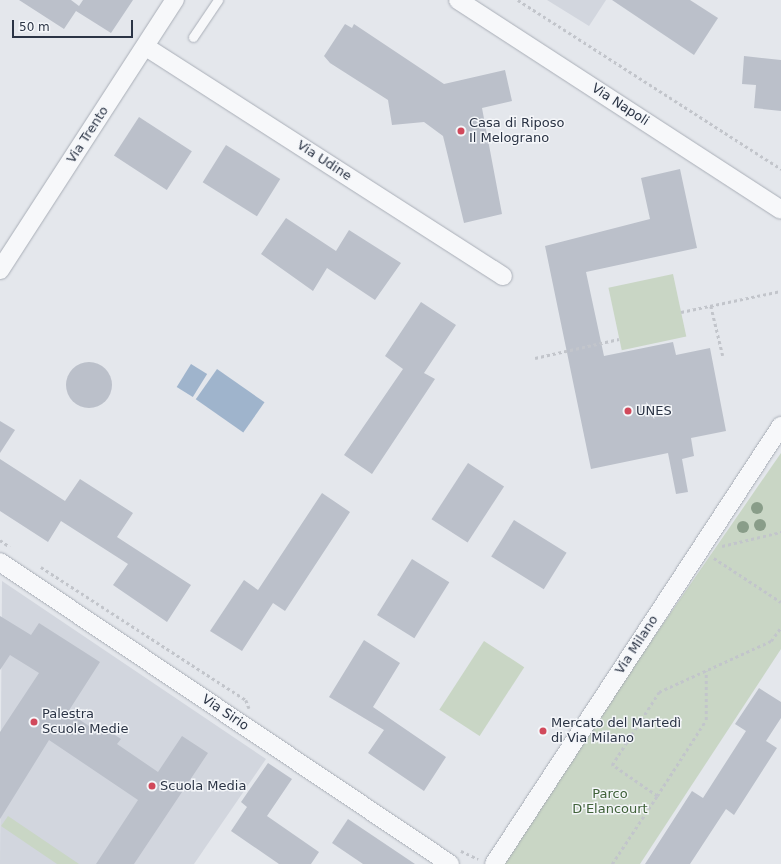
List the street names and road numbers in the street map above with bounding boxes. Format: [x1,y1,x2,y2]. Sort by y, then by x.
street label: Via Napoli [588,81,652,129]
street label: Via Trento [64,104,112,166]
street label: Via Udine [294,138,354,184]
street label: Via Milano [612,613,662,677]
street label: Via Sirio [199,692,251,734]

